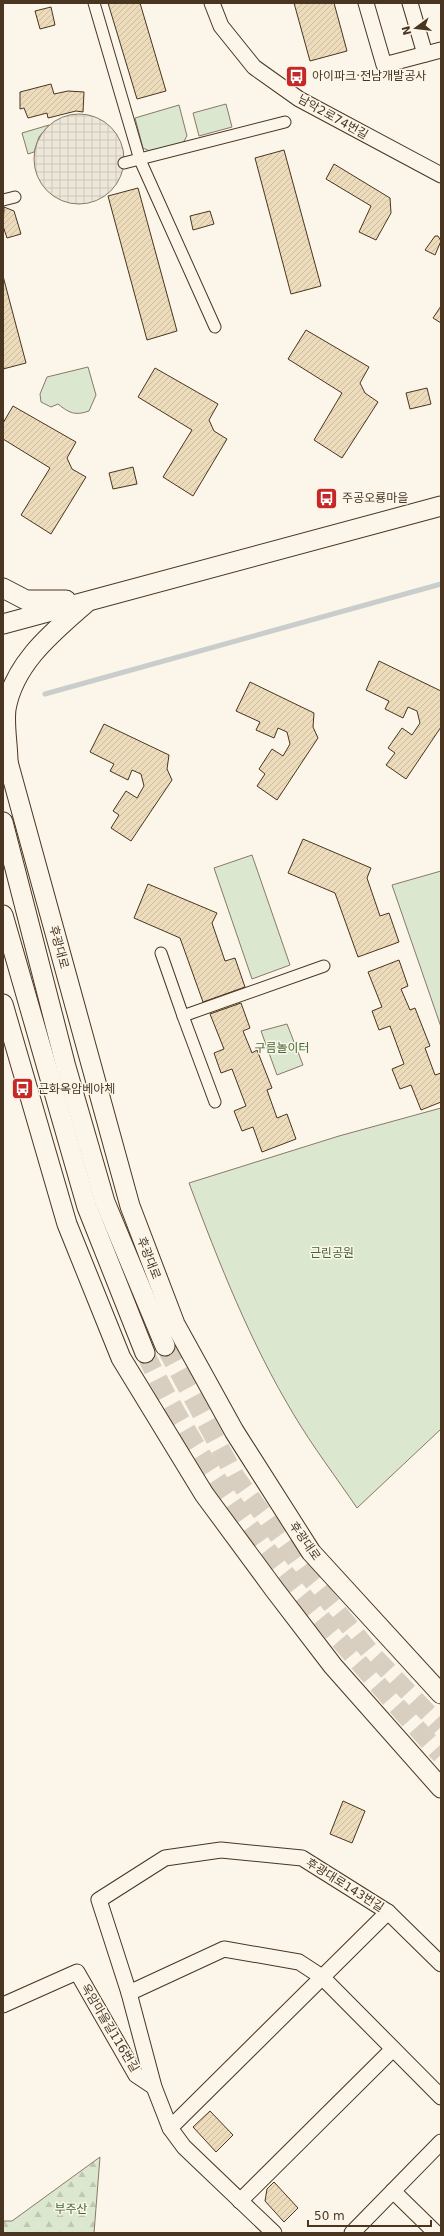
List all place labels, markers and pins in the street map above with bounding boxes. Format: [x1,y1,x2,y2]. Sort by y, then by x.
bus stop icon: 아이파크·전남개발공사 [283,63,309,89]
place label: 아이파크·전남개발공사 [312,69,426,83]
bus stop icon: 주공오룡마을 [314,485,340,511]
place label: 주공오룡마을 [342,491,408,505]
bus stop icon: 근화옥암베아체 [10,1076,36,1102]
place label: 근화옥암베아체 [38,1082,115,1096]

